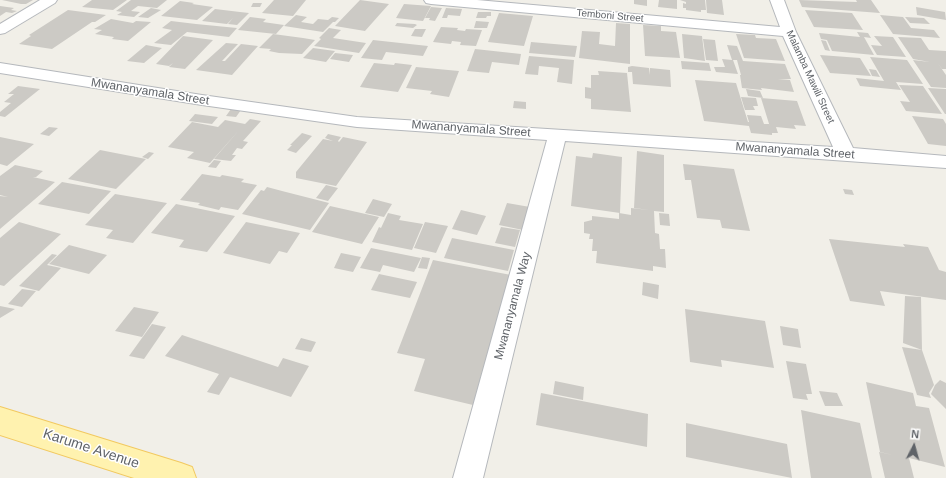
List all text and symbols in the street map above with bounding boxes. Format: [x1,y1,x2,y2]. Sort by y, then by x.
street label: Temboni Street [576,7,644,25]
street label: Malamba Mawili Street [783,29,837,125]
street label: Mwananyamala Street [90,76,210,108]
street label: Mwananyamala Street [411,118,531,140]
street label: Mwananyamala Street [735,140,855,162]
street label: Mwananyamala Way [492,251,534,361]
street label: Karume Avenue [41,426,141,472]
north arrow [894,426,934,466]
text: N [911,428,920,440]

